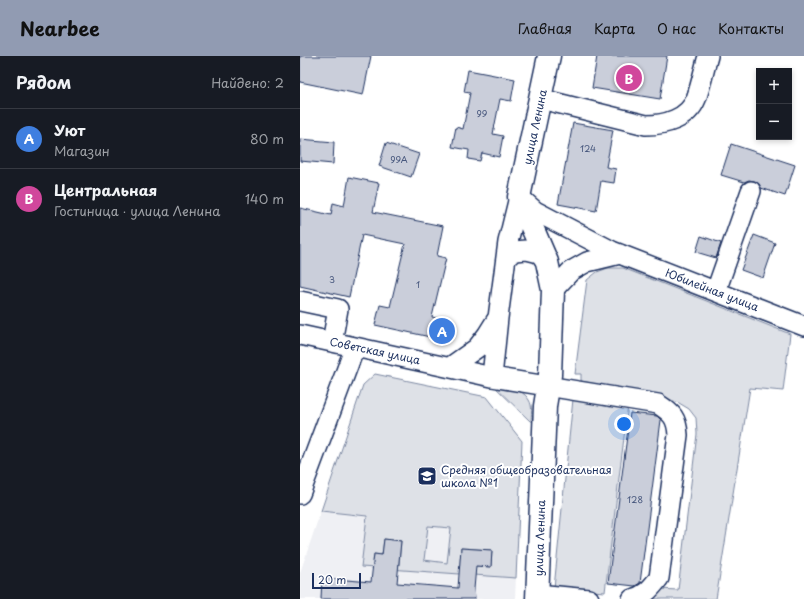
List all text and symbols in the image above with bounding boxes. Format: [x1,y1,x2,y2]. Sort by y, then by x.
text: Nearbee [20,14,100,42]
text: Главная [518,18,572,39]
text: Карта [594,18,635,39]
text: О нас [657,18,696,39]
text: Контакты [718,18,784,39]
pin: B [616,63,642,93]
map controls [756,68,792,140]
button: + [756,68,792,104]
text: Рядом [16,69,71,95]
text: Найдено: 2 [211,73,284,92]
street label: улица Ленина [518,88,551,166]
button: − [756,104,792,140]
house number: 99 [477,106,488,120]
text: Уют [54,118,85,141]
text: A [24,129,34,148]
text: 80 m [250,129,284,148]
text: Магазин [54,141,110,160]
house number: 124 [580,141,596,155]
house number: 99А [390,152,408,166]
text: Центральная [54,178,157,201]
text: B [25,189,33,208]
text: 140 m [245,189,284,208]
text: Гостиница · улица Ленина [54,201,221,220]
street label: Юбилейная улица [663,264,761,315]
house number: 3 [329,272,335,286]
house number: 1 [416,277,420,291]
pin: A [429,316,455,346]
street label: Советская улица [328,333,422,368]
your location [614,414,634,434]
place label: Средняя общеобразовательная школа №1 [441,461,612,491]
school or university icon: Средняя общеобразовательная школа №1 [416,465,438,487]
house number: 128 [627,492,643,506]
street label: улица Ленина [530,499,549,576]
scale bar [312,571,361,590]
text: 20 m [318,571,346,588]

